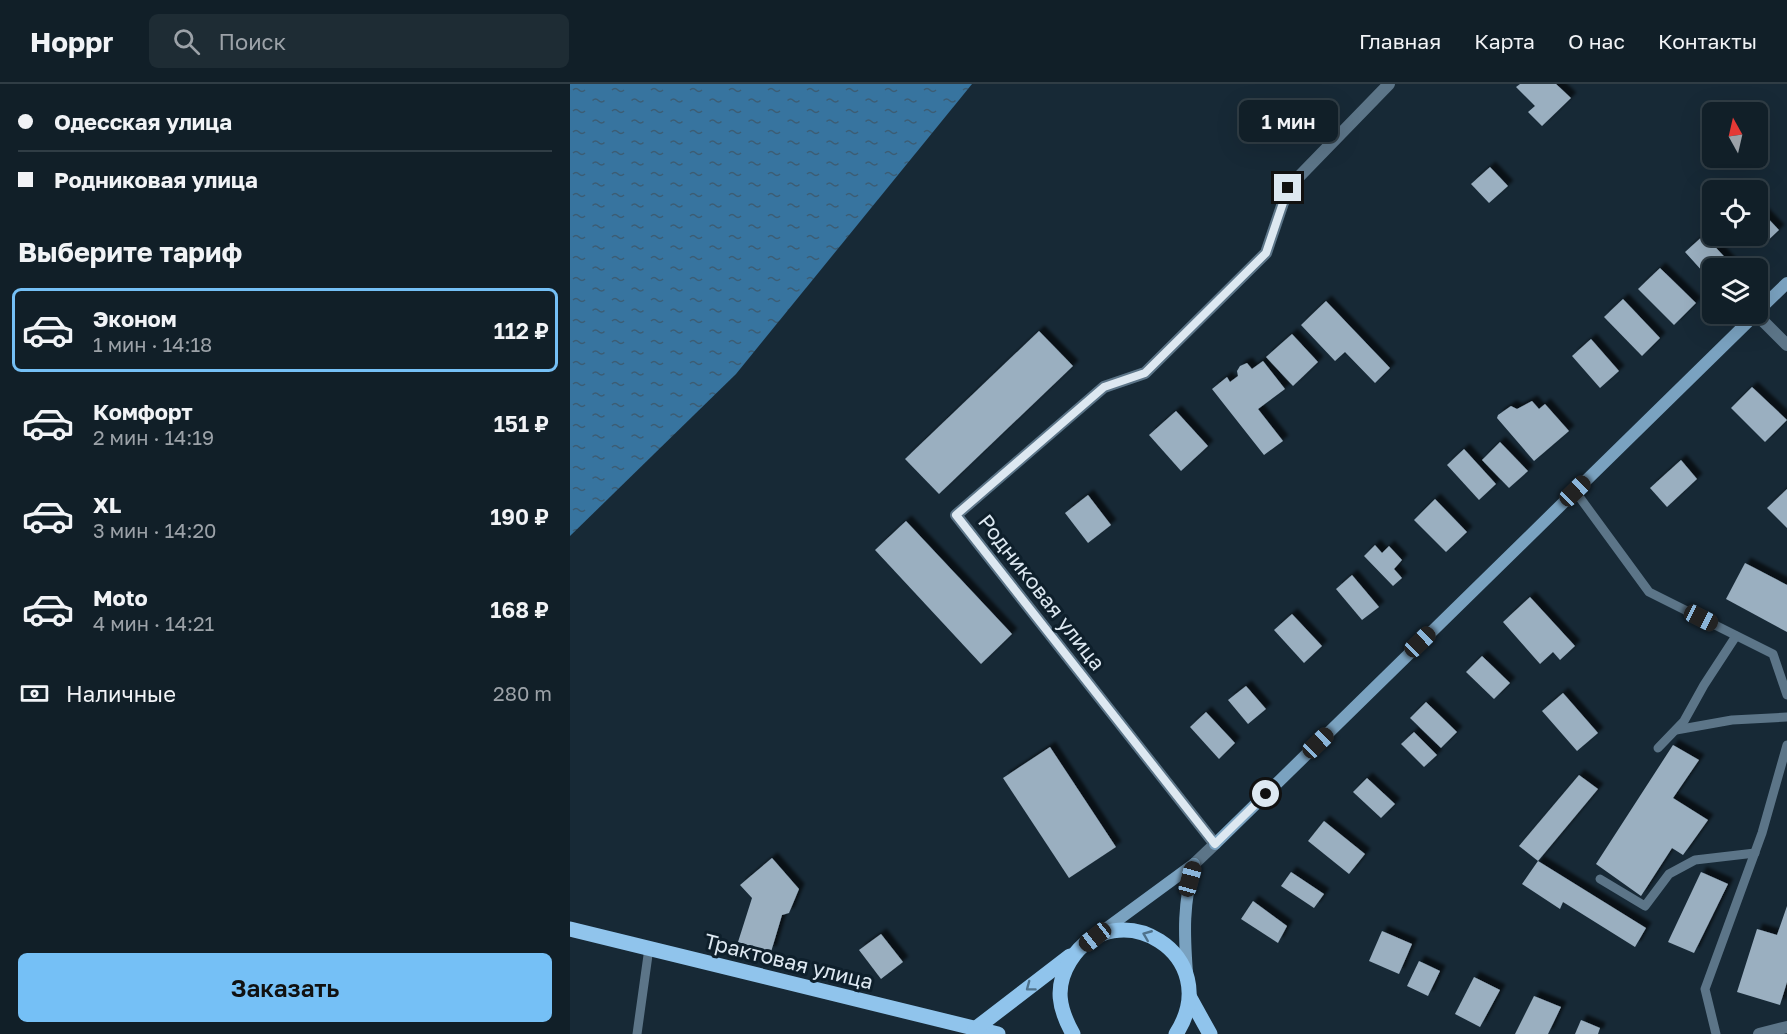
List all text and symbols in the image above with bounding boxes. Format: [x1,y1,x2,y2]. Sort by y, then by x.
search box [149,14,569,68]
text: Hoppr [30,25,113,58]
icon: search [170,25,203,58]
text: Поиск [218,28,286,55]
text: Главная [1359,28,1441,54]
text: Карта [1474,28,1535,54]
text: О нас [1568,28,1625,54]
text: Контакты [1658,28,1757,54]
callout: 1 мин [1238,101,1338,143]
north arrow [1702,102,1768,168]
map controls [1702,102,1768,324]
text: Одесская улица [54,108,232,135]
text: 1 мин [1262,109,1315,133]
text: Родниковая улица [54,166,258,193]
route end [1274,174,1301,201]
button: locate [1702,180,1768,246]
text: Выберите тариф [18,236,242,268]
button: layers [1702,258,1768,324]
icon: car [21,303,75,357]
text: Эконом [93,305,177,332]
text: 112 ₽ [494,317,549,344]
text: 1 мин · 14:18 [93,332,212,356]
icon: car [21,396,75,450]
text: Комфорт [93,398,193,425]
text: 151 ₽ [494,410,549,437]
text: 2 мин · 14:19 [93,425,214,449]
car [1556,472,1594,510]
icon: car [21,489,75,543]
text: XL [93,491,121,518]
text: 190 ₽ [490,503,549,530]
street label: Родниковая улица [973,509,1111,675]
text: 3 мин · 14:20 [93,518,216,542]
icon: car [21,582,75,636]
text: Moto [93,584,148,611]
text: 168 ₽ [490,596,549,623]
car [1681,602,1721,634]
text: 4 мин · 14:21 [93,611,214,635]
car [1401,623,1439,661]
icon: cash [18,677,51,710]
text: Наличные [66,680,176,707]
text: 280 m [493,681,552,705]
car [1299,724,1337,762]
route start [1252,780,1279,807]
car [1177,859,1203,899]
car [1075,919,1115,955]
street label: Трактовая улица [702,927,876,995]
one-way arrow [1143,930,1154,942]
button: Заказать [18,953,552,1022]
one-way arrow [1026,979,1037,990]

